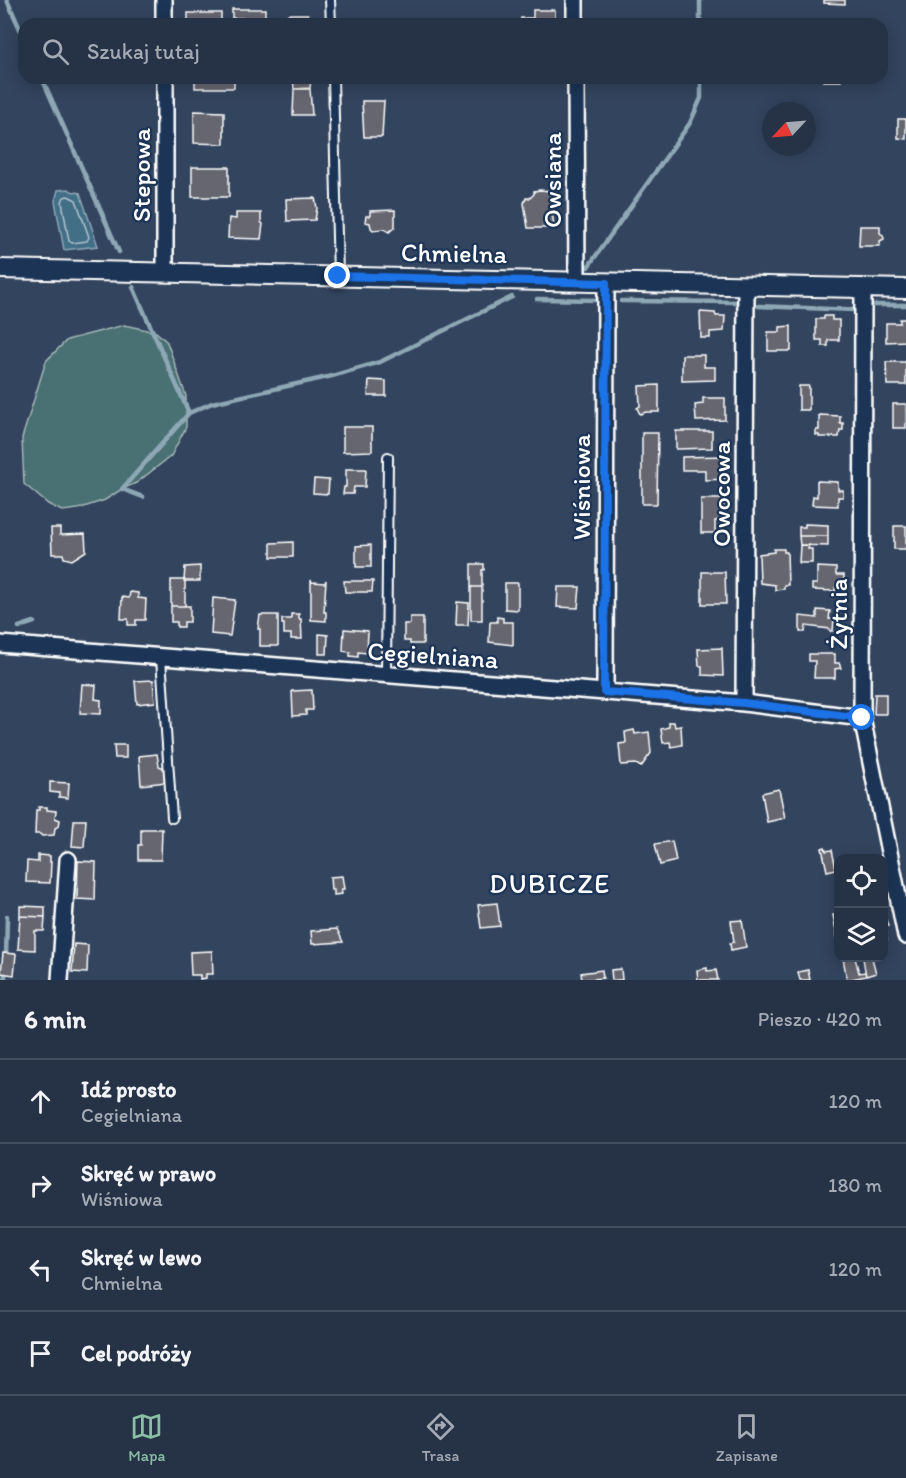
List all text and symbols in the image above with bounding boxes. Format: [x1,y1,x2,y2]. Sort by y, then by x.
search box [18,18,888,84]
icon: search [39,35,72,68]
text: Szukaj tutaj [87,38,200,65]
north arrow [762,102,816,156]
street label: Stepowa [125,127,157,222]
street label: Owsiana [536,132,568,228]
street label: Chmielna [401,236,508,270]
route end [324,262,350,288]
street label: Wiśniowa [565,433,597,540]
street label: Owocowa [705,440,737,547]
street label: Żytnia [822,578,854,649]
street label: Cegielniana [366,634,500,676]
route start [848,704,874,730]
map controls [834,854,888,962]
button: locate [834,854,888,908]
district label: DUBICZE [489,867,611,900]
button: layers [834,908,888,962]
text: 6 min [24,1003,86,1035]
text: Pieszo · 420 m [758,1007,882,1031]
text: Idź prosto [81,1076,177,1103]
icon: ahead [24,1085,57,1118]
text: 120 m [829,1089,882,1113]
text: Cegielniana [81,1103,182,1127]
text: Skręć w prawo [81,1160,216,1187]
icon: right [24,1169,57,1202]
text: 180 m [828,1173,882,1197]
text: Wiśniowa [81,1187,163,1211]
text: Skręć w lewo [81,1244,202,1271]
icon: left [24,1253,57,1286]
text: 120 m [829,1257,882,1281]
text: Chmielna [81,1271,163,1295]
icon: arrive [24,1337,57,1370]
text: Cel podróży [81,1340,191,1367]
tab: Mapa [128,1410,165,1465]
tab: Trasa [422,1410,459,1465]
tab: Zapisane [716,1410,778,1465]

